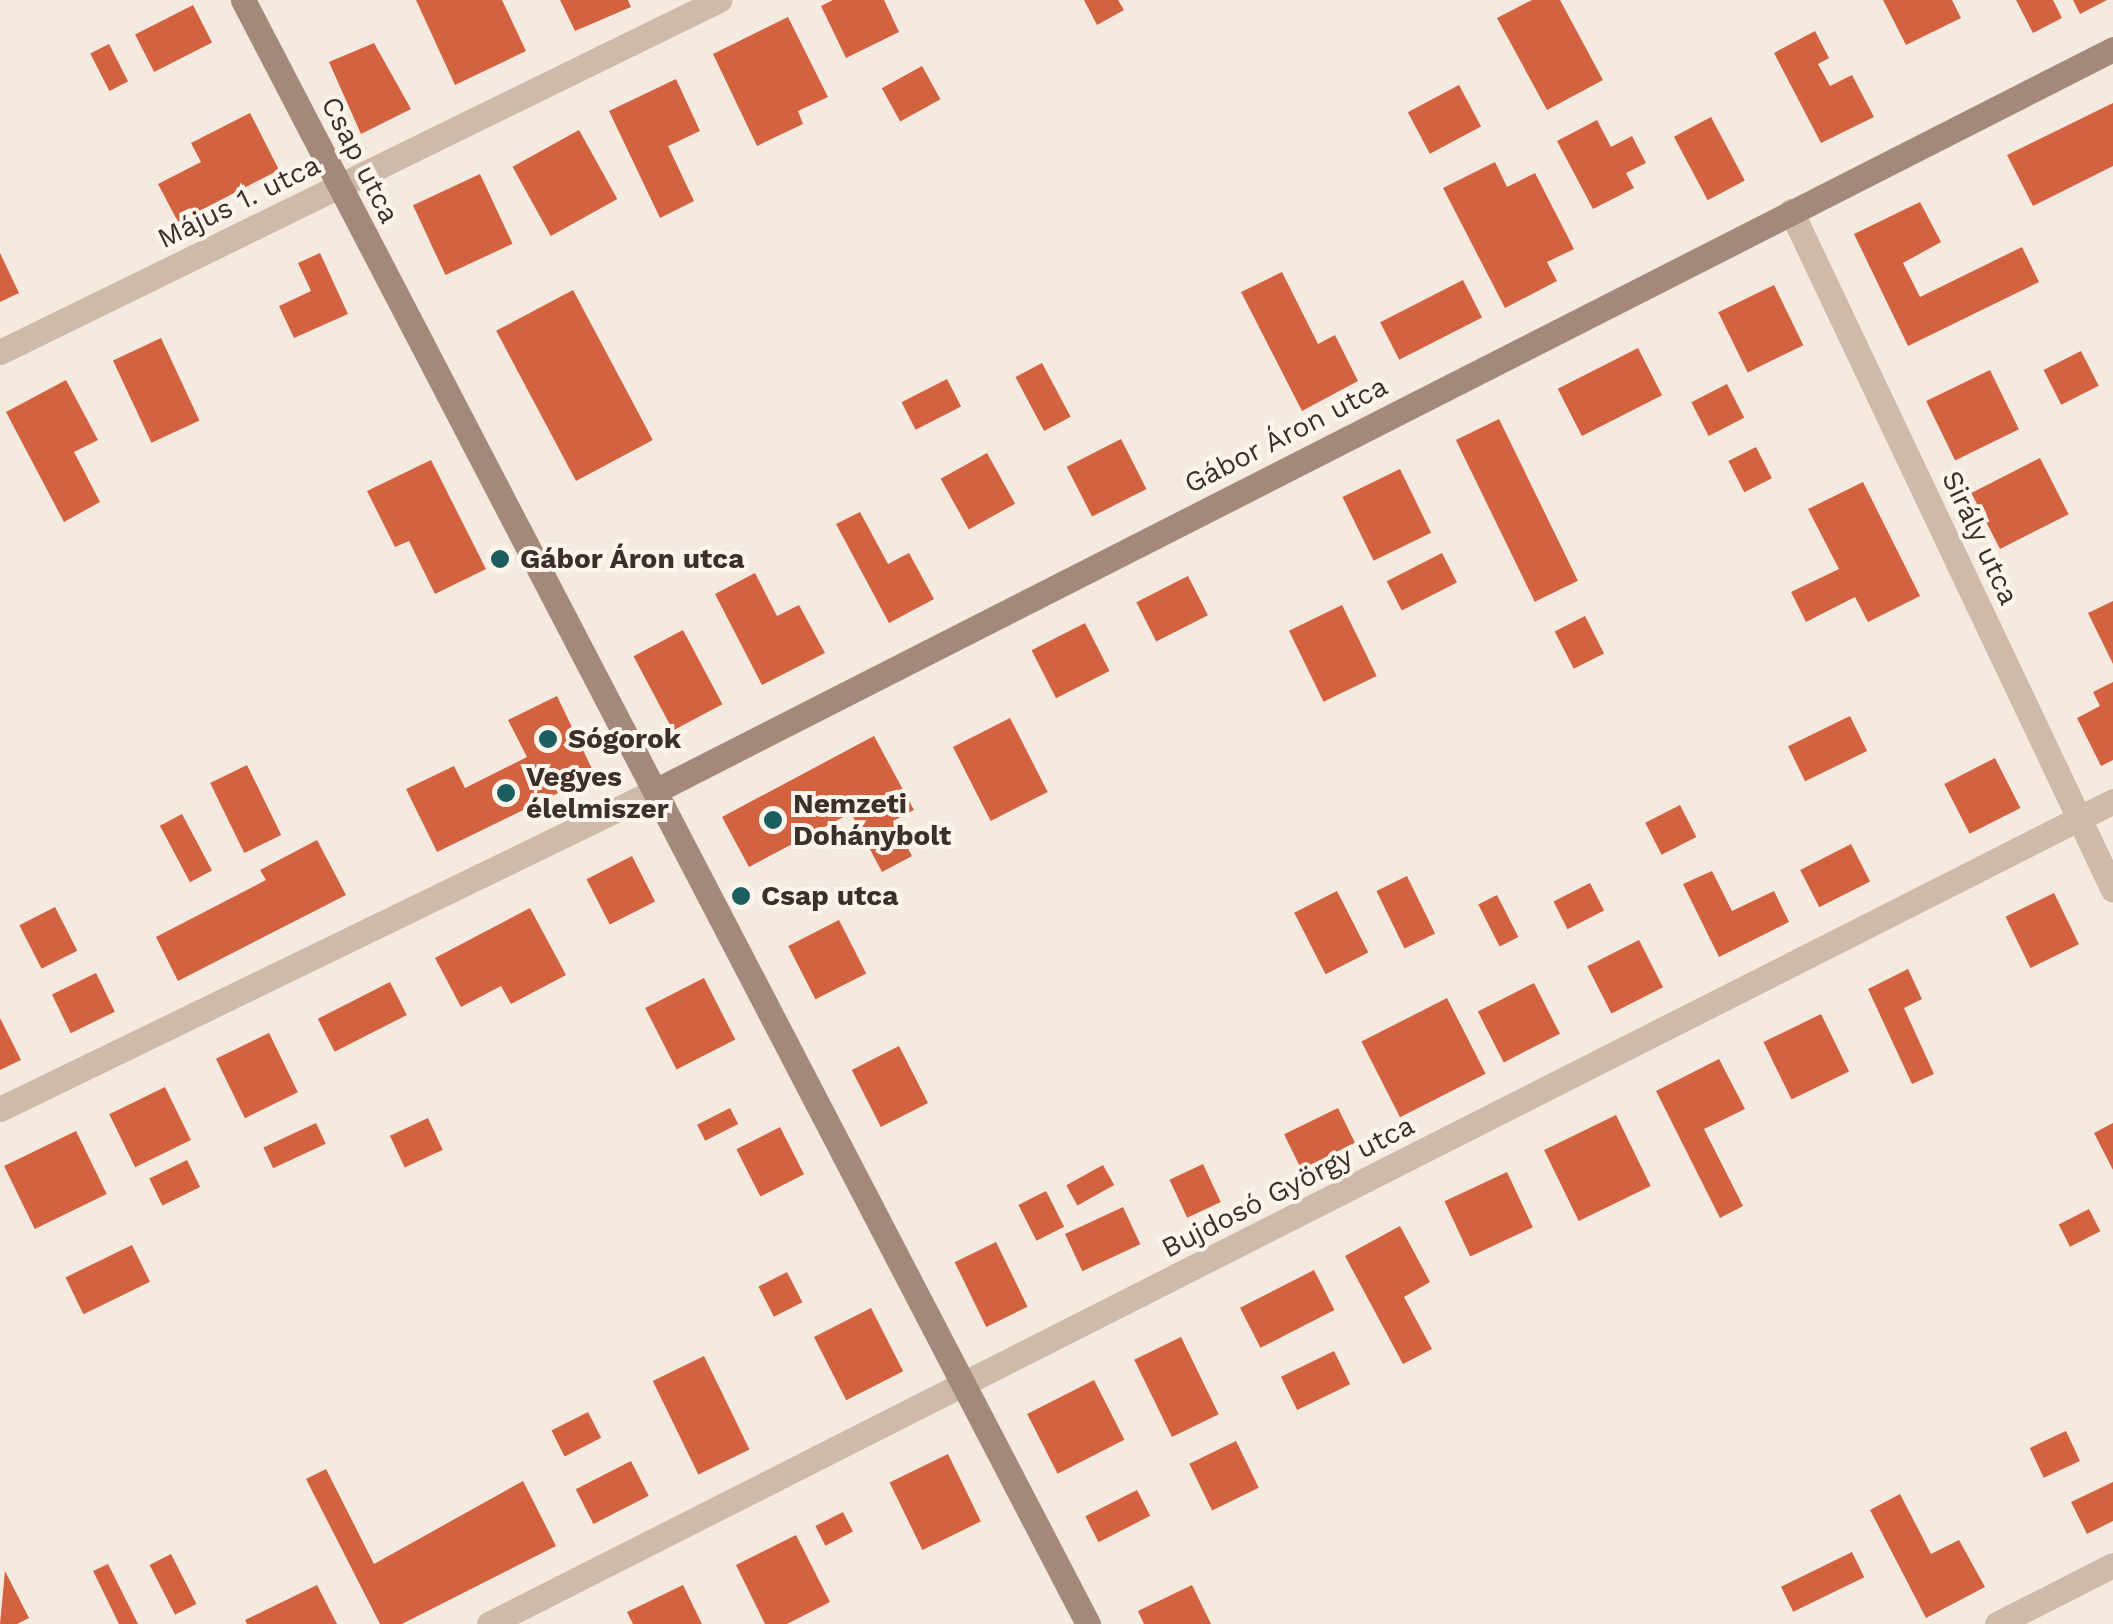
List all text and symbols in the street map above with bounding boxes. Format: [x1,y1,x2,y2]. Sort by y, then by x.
street label: Csap utca [314,91,406,229]
street label: Május 1. utca [152,148,326,256]
street label: Gábor Áron utca [1178,369,1394,501]
street label: Sirály utca [1934,465,2026,611]
place label: Gábor Áron utca [520,542,745,576]
marker: Gábor Áron utca [489,548,511,570]
place label: Sógorok [568,722,681,756]
marker: Sógorok [537,728,559,750]
place label: Vegyes élelmiszer [526,760,669,826]
marker: Vegyes élelmiszer [495,782,517,804]
place label: Nemzeti Dohánybolt [793,787,951,853]
marker: Nemzeti Dohánybolt [762,809,784,831]
place label: Csap utca [761,879,898,913]
marker: Csap utca [730,885,752,907]
street label: Bujdosó György utca [1156,1108,1420,1266]

